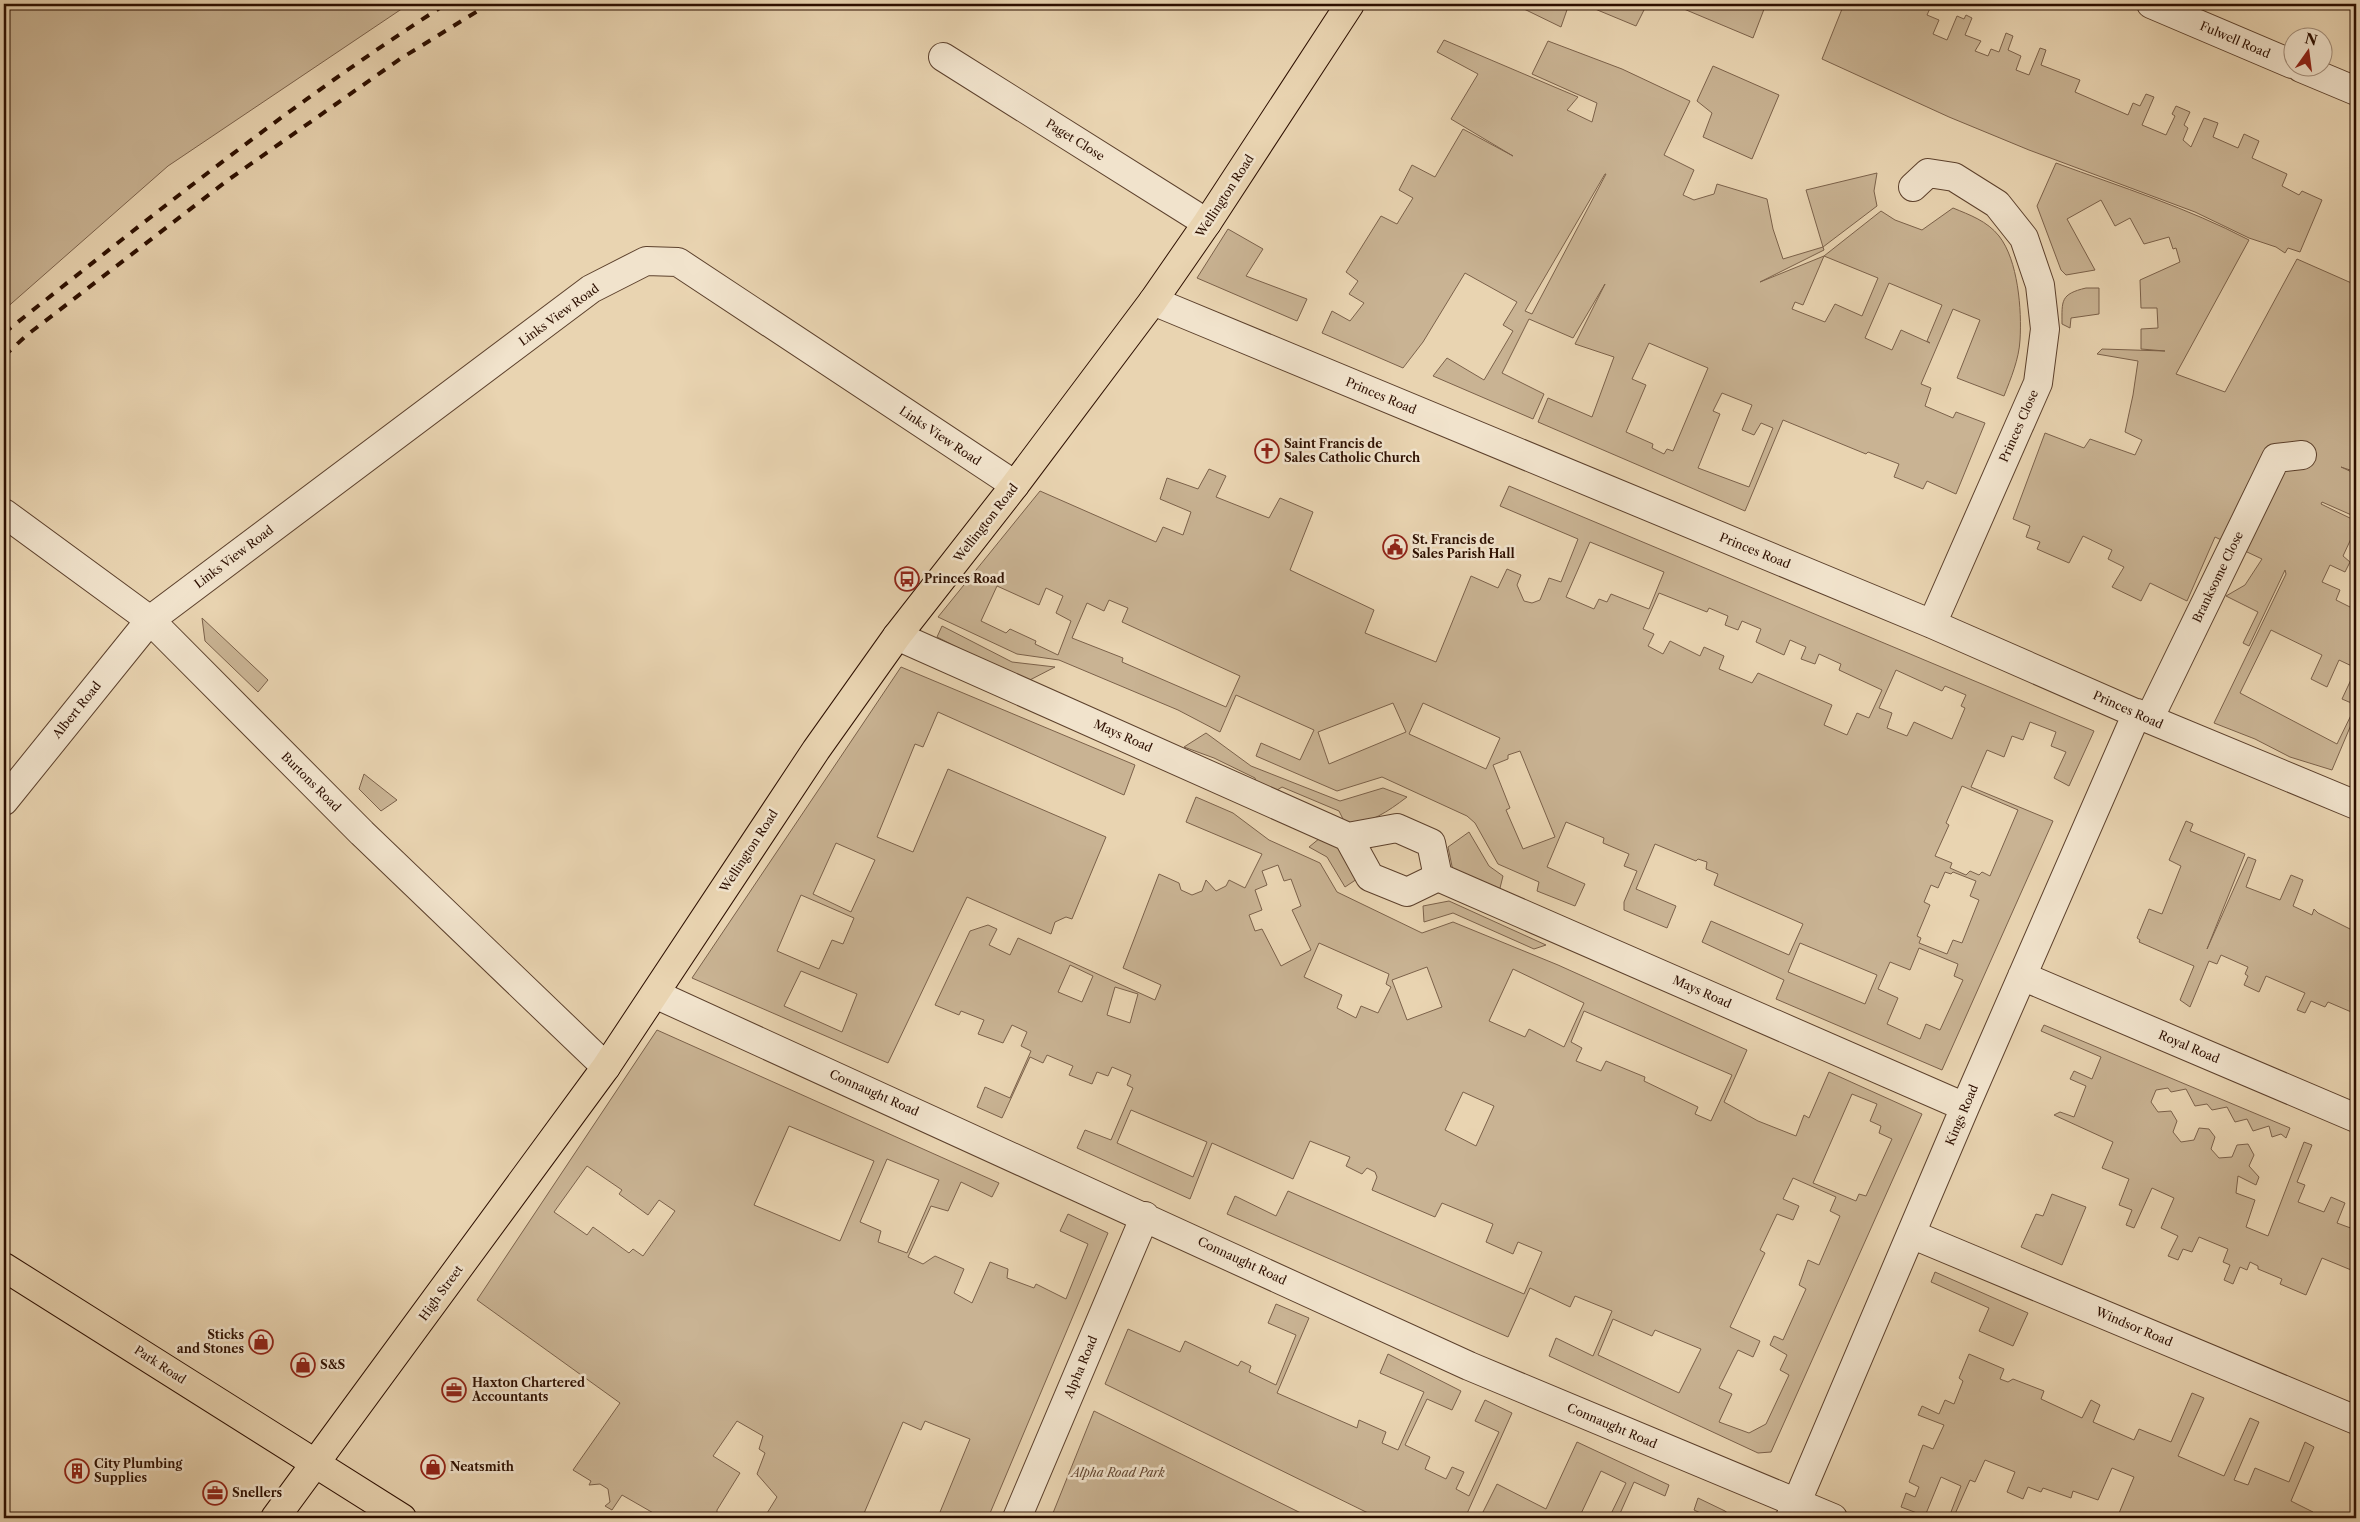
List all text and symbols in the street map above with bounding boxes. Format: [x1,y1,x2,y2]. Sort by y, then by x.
street label: Fulwell Road [2198,18,2273,61]
north arrow [2282,28,2332,78]
text: N [2303,29,2319,50]
street label: Paget Close [1043,116,1108,164]
street label: Wellington Road [1192,151,1257,241]
street label: Links View Road [516,280,602,349]
street label: Princes Road [1344,374,1419,417]
street label: Princes Close [1996,387,2041,464]
street label: Links View Road [897,403,985,469]
place label: Saint Francis de Sales Catholic Church [1284,436,1421,465]
church icon: Saint Francis de Sales Catholic Church [1254,438,1280,464]
street label: Wellington Road [950,480,1021,566]
street label: Links View Road [191,522,277,591]
street label: Branksome Close [2189,528,2246,625]
street label: Princes Road [1717,529,1794,572]
place label: St. Francis de Sales Parish Hall [1412,532,1515,561]
public building icon: St. Francis de Sales Parish Hall [1382,534,1408,560]
bus stop icon: Princes Road [894,566,920,592]
place label: Princes Road [924,571,1005,586]
street label: Albert Road [49,678,104,742]
street label: Princes Road [2091,687,2166,732]
street label: Mays Road [1092,716,1155,755]
street label: Burtons Road [278,749,345,815]
street label: Wellington Road [716,806,781,896]
street label: Mays Road [1671,972,1734,1011]
street label: Royal Road [2156,1027,2223,1066]
street label: Connaught Road [827,1066,922,1119]
street label: Kings Road [1942,1081,1981,1148]
street label: Connaught Road [1195,1233,1290,1288]
street label: High Street [415,1261,466,1323]
street label: Windsor Road [2093,1303,2175,1350]
place label: Sticks and Stones [177,1327,244,1356]
shop icon: Sticks and Stones [248,1329,274,1355]
street label: Alpha Road [1060,1333,1101,1401]
street label: Park Road [132,1342,190,1387]
shop icon: S&S [290,1352,316,1378]
place label: S&S [320,1357,345,1372]
place label: Haxton Chartered Accountants [471,1375,585,1404]
office icon: Haxton Chartered Accountants [441,1377,467,1403]
street label: Connaught Road [1565,1400,1660,1452]
shop icon: Neatsmith [420,1454,446,1480]
place label: City Plumbing Supplies [94,1456,183,1485]
building icon: City Plumbing Supplies [64,1458,90,1484]
place label: Neatsmith [450,1459,515,1474]
park label: Alpha Road Park [1069,1465,1166,1480]
office icon: Snellers [202,1480,228,1506]
place label: Snellers [232,1485,283,1500]

